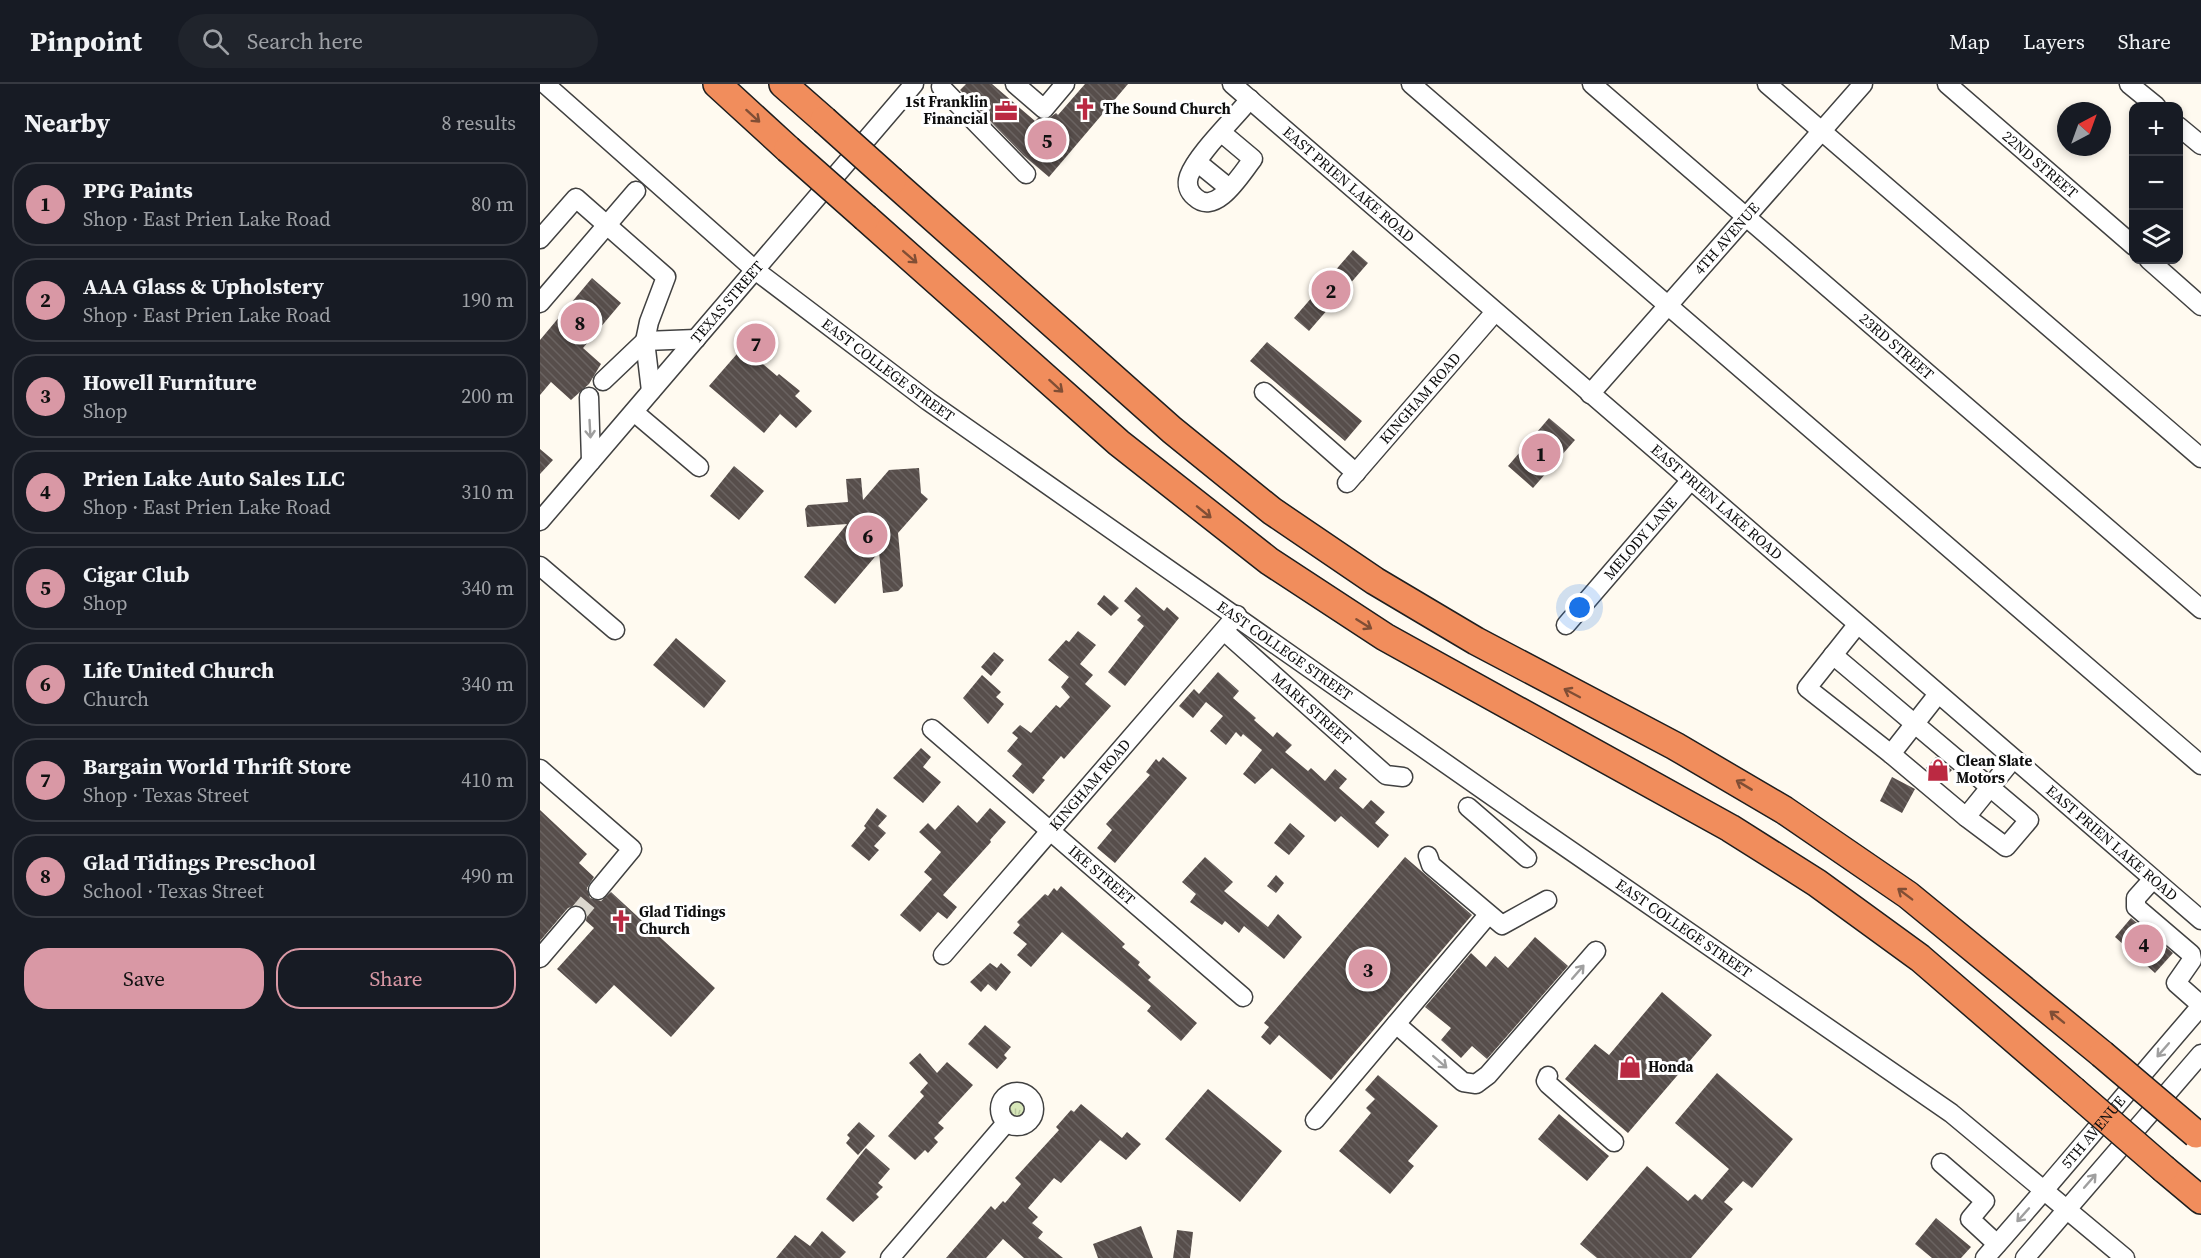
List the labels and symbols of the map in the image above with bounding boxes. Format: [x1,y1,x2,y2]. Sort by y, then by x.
place label: 1st Franklin Financial [905,91,988,129]
church icon: The Sound Church [1072,96,1098,122]
office icon: 1st Franklin Financial [993,98,1019,124]
place label: The Sound Church [1103,98,1231,119]
north arrow [2057,102,2111,156]
one-way arrow [745,109,760,123]
pin: 5 [1028,118,1066,162]
street label: EAST PRIEN LAKE ROAD [1279,121,1419,247]
street label: 22ND STREET [1998,126,2083,203]
street label: 4TH AVENUE [1689,198,1764,279]
one-way arrow [902,250,918,263]
street label: TEXAS STREET [686,256,768,348]
pin: 2 [1312,268,1350,312]
pin: 8 [560,300,600,344]
street label: 23RD STREET [1855,308,1939,384]
street label: EAST COLLEGE STREET [817,313,959,426]
pin: 7 [736,320,776,366]
street label: KINGHAM ROAD [1374,348,1466,448]
one-way arrow [1048,379,1063,393]
one-way arrow [585,419,596,439]
pin: 1 [1522,430,1560,476]
street label: EAST PRIEN LAKE ROAD [1647,439,1787,564]
street label: MELODY LANE [1599,493,1681,584]
one-way arrow [1196,506,1212,519]
pin: 6 [848,512,888,558]
your location [1565,593,1594,622]
street label: EAST COLLEGE STREET [1213,596,1357,705]
one-way arrow [1355,618,1372,630]
street label: MARK STREET [1267,667,1356,749]
one-way arrow [1564,687,1581,699]
street label: KINGHAM ROAD [1044,734,1135,835]
place label: Clean Slate Motors [1956,750,2032,788]
shop icon: Clean Slate Motors [1925,757,1951,783]
one-way arrow [1736,779,1753,791]
street label: EAST PRIEN LAKE ROAD [2042,780,2182,905]
street label: IKE STREET [1064,840,1140,909]
street label: EAST COLLEGE STREET [1612,874,1756,982]
one-way arrow [1898,888,1914,900]
place label: Glad Tidings Church [639,901,726,939]
church icon: Glad Tidings Church [608,908,634,934]
pin: 4 [2124,922,2164,966]
pin: 3 [1348,946,1388,992]
one-way arrow [1571,965,1585,980]
one-way arrow [2049,1010,2065,1023]
one-way arrow [2156,1042,2170,1057]
shop icon: Honda [1617,1054,1643,1080]
one-way arrow [1432,1055,1447,1069]
place label: Honda [1648,1056,1695,1077]
street label: 5TH AVENUE [2056,1091,2130,1173]
one-way arrow [2083,1174,2097,1189]
one-way arrow [2016,1207,2030,1222]

